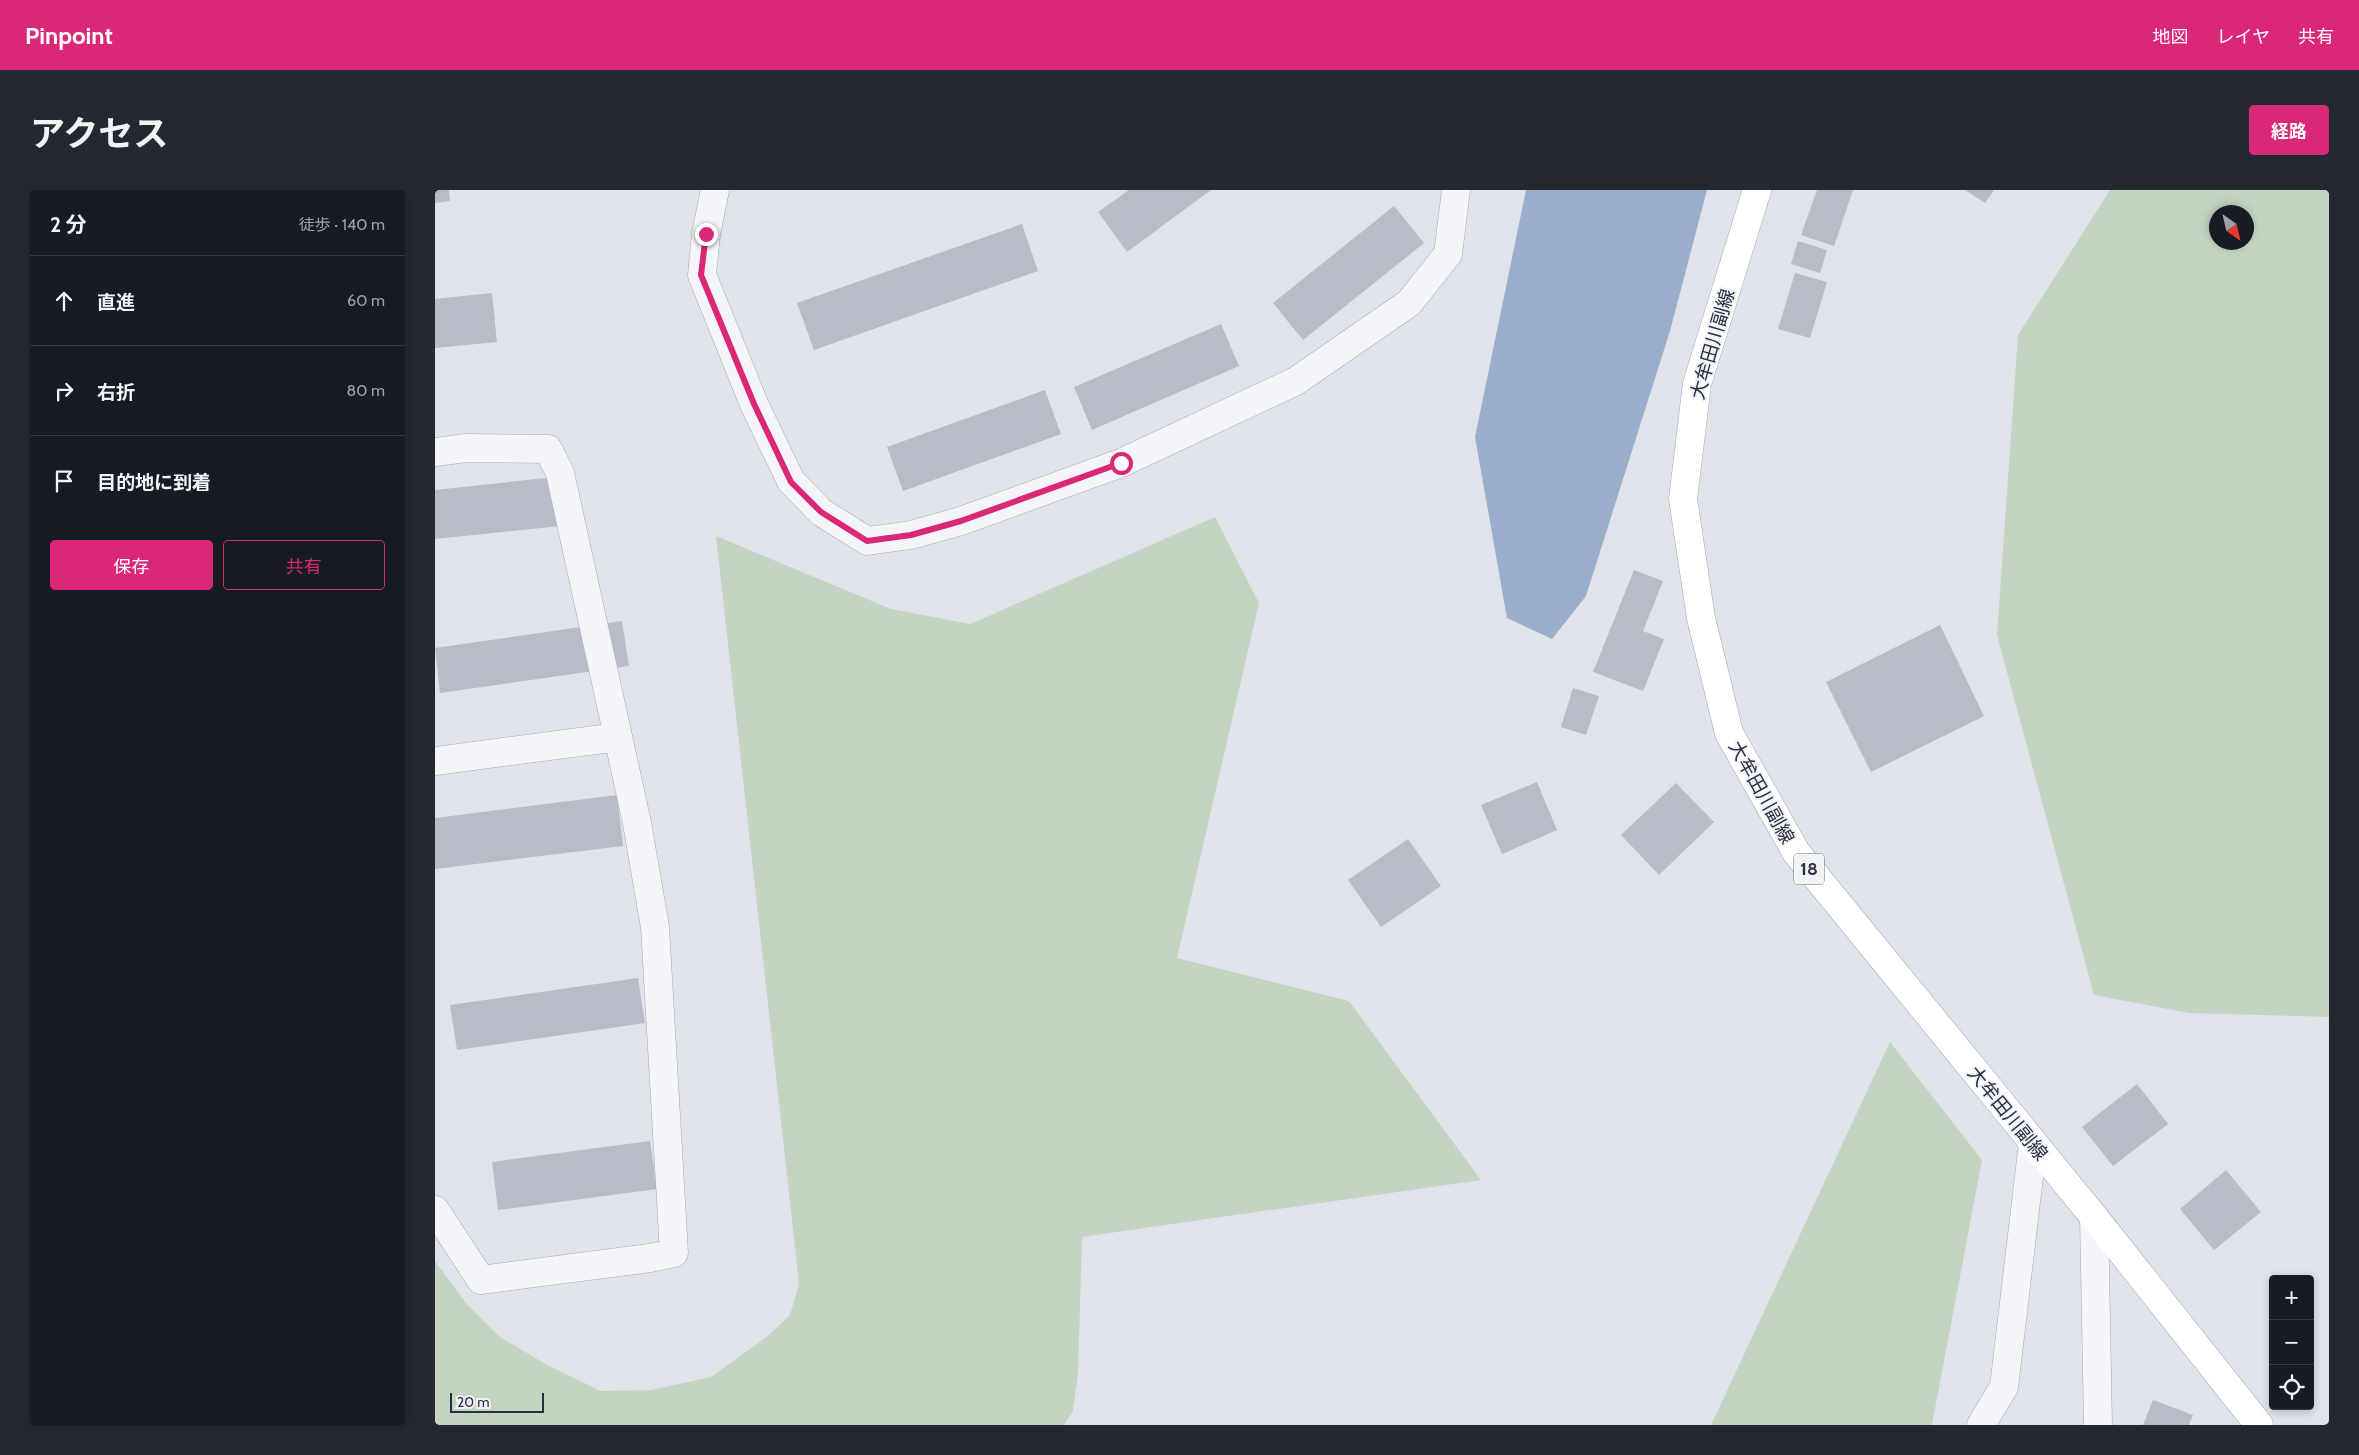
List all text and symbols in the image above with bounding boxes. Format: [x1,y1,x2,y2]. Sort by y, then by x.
text: Pinpoint [25,21,113,50]
text: 地図 [2153,26,2189,48]
text: レイヤ [2217,26,2270,48]
text: 共有 [2298,26,2334,48]
button: 経路 [2249,105,2329,155]
text: アクセス [30,112,168,155]
north arrow [2209,205,2254,250]
text: 2 分 [50,212,87,237]
text: 徒歩 · 140 m [299,215,385,234]
route end [695,223,718,246]
street label: 大牟田川副線 [1686,286,1739,402]
icon: ahead [50,287,78,315]
text: 直進 [97,291,135,314]
text: 60 m [347,291,385,310]
icon: right [50,377,78,405]
text: 右折 [97,381,135,404]
text: 80 m [347,381,385,400]
route start [1110,452,1133,475]
icon: arrive [50,467,78,495]
text: 目的地に到着 [97,471,211,494]
button: 保存 [50,540,213,590]
button: 共有 [223,540,385,590]
street label: 大牟田川副線 [1724,737,1799,848]
road number: 18 [1794,854,1824,884]
street label: 大牟田川副線 [1963,1062,2052,1165]
map controls [2269,1275,2314,1410]
button: + [2269,1275,2314,1320]
button: − [2269,1320,2314,1365]
button: locate [2269,1365,2314,1410]
scale bar [450,1390,544,1413]
text: 20 m [457,1393,490,1411]

